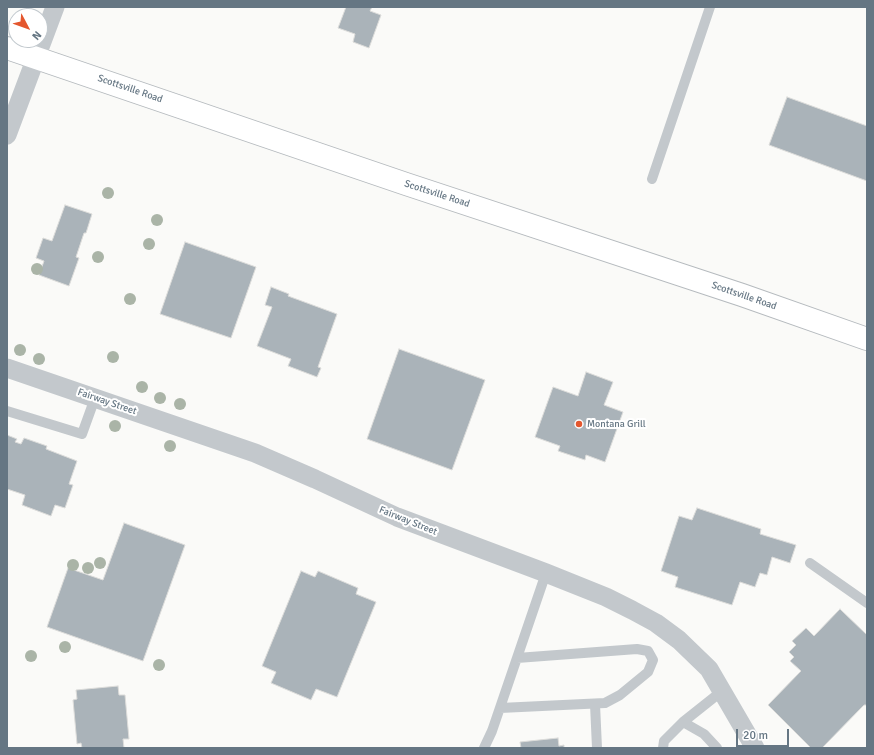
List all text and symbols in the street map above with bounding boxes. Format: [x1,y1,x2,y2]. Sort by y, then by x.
north arrow [8,8,48,48]
text: N [29,28,44,43]
street label: Scottsville Road [96,72,164,106]
street label: Scottsville Road [403,178,471,210]
street label: Scottsville Road [710,279,778,313]
street label: Fairway Street [76,386,138,418]
place label: Montana Grill [587,418,646,430]
marker: Montana Grill [574,419,584,429]
street label: Fairway Street [377,504,439,538]
scale bar [738,721,791,747]
text: 20 m [743,728,768,743]

